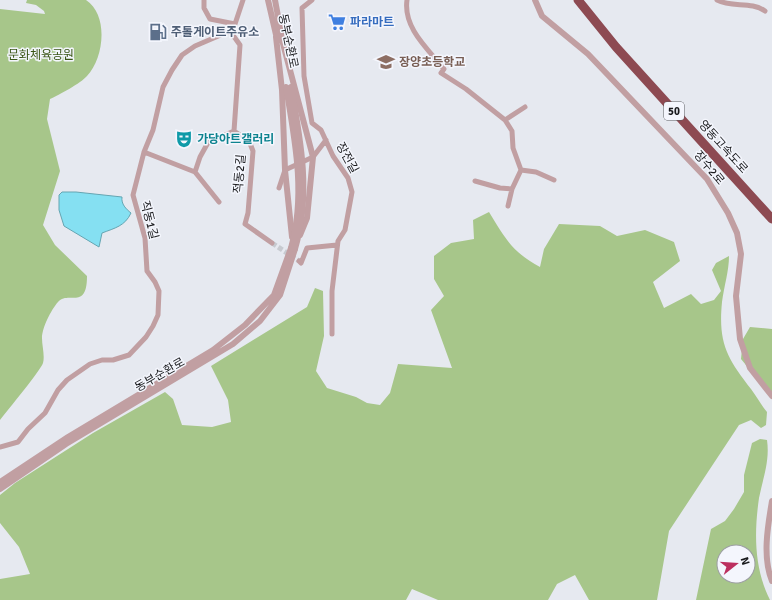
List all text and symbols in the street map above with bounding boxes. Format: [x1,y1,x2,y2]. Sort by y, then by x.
street label: 동부순환로 [275,12,301,70]
supermarket icon: 파라마트 [327,12,347,32]
place label: 파라마트 [350,15,394,30]
fuel station icon: 주톨게이트주유소 [148,22,168,42]
place label: 주톨게이트주유소 [171,25,259,40]
park label: 문화체육공원 [8,48,74,63]
school or university icon: 장양초등학교 [376,52,396,72]
place label: 장양초등학교 [399,55,465,70]
road number: 50 [664,102,684,120]
street label: 영동고속도로 [695,117,751,177]
theatre icon: 가당아트갤러리 [174,129,194,149]
place label: 가당아트갤러리 [197,132,274,147]
street label: 장전길 [332,140,362,176]
street label: 장수2로 [691,148,727,188]
street label: 적동2길 [231,154,249,194]
street label: 직동1길 [137,199,161,241]
street label: 동부순환로 [132,355,188,395]
north arrow [716,544,756,584]
text: N [738,556,752,567]

